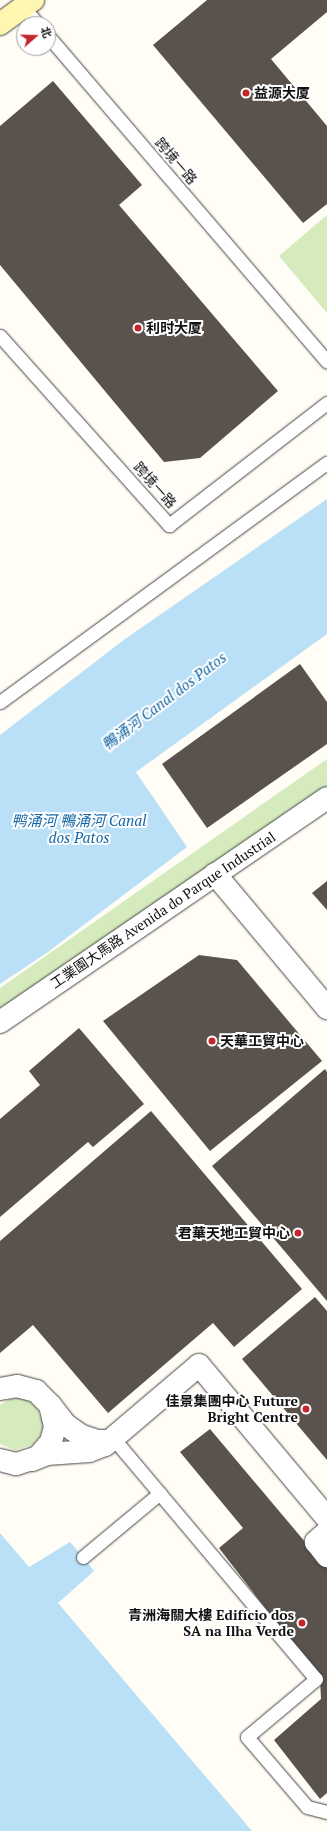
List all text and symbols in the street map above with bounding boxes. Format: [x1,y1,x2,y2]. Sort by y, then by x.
north arrow [16,16,56,56]
text: 北 [38,25,55,40]
place label: 益源大厦 [254,85,310,101]
marker: 益源大厦 [241,88,251,98]
street label: 跨境一路 [151,134,201,188]
place label: 利时大厦 [146,320,202,336]
marker: 利时大厦 [133,323,143,333]
street label: 跨境一路 [130,459,180,511]
water label: 鴨涌河 Canal dos Patos [98,648,230,754]
water label: 鸭涌河 鴨涌河 Canal dos Patos [11,811,147,846]
street label: 工業園大馬路 Avenida do Parque Industrial [47,828,279,992]
place label: 天華工貿中心 [220,1033,304,1049]
marker: 天華工貿中心 [207,1036,217,1046]
place label: 君華天地工貿中心 [178,1225,290,1241]
marker: 君華天地工貿中心 [293,1228,303,1238]
place label: 佳景集團中心 Future Bright Centre [166,1393,298,1426]
marker: 佳景集團中心 Future Bright Centre [301,1404,311,1414]
place label: 青洲海關大樓 Edifício dos SA na Ilha Verde [128,1607,294,1640]
marker: 青洲海關大樓 Edifício dos SA na Ilha Verde [297,1618,307,1628]

